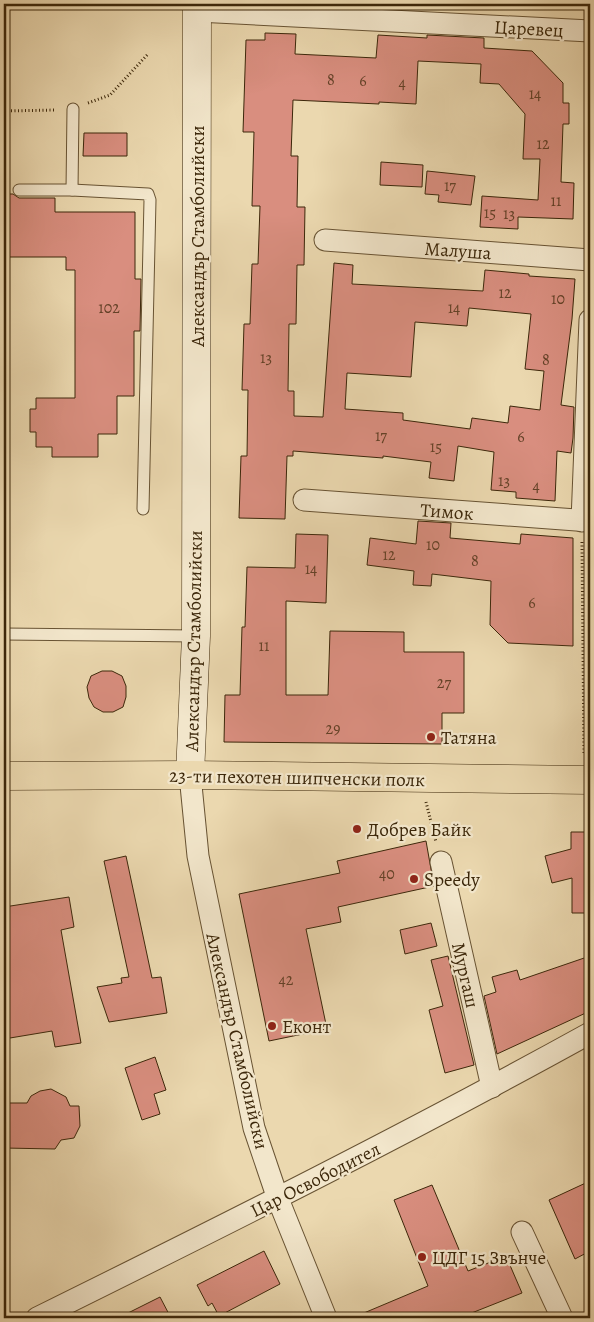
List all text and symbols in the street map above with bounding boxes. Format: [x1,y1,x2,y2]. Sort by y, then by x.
street label: Царевец [494,14,564,44]
house number: 8 [327,69,335,91]
house number: 6 [359,70,367,92]
house number: 4 [398,72,406,94]
house number: 14 [529,83,541,105]
street label: Александър Стамболийски [185,125,211,348]
house number: 12 [536,133,550,155]
house number: 17 [444,175,456,197]
house number: 11 [551,190,562,212]
house number: 15 [484,202,496,224]
house number: 13 [503,203,515,225]
street label: Малуша [424,236,493,266]
house number: 12 [498,282,512,304]
house number: 10 [551,288,565,310]
house number: 102 [98,297,120,319]
house number: 14 [448,297,460,319]
house number: 13 [260,347,272,369]
house number: 8 [542,349,550,371]
house number: 17 [375,425,387,447]
house number: 6 [517,426,525,448]
house number: 15 [430,436,442,458]
house number: 13 [498,470,510,492]
house number: 4 [532,475,540,497]
street label: Тимок [420,497,474,527]
street label: Александър Стамболийски [179,530,209,753]
house number: 10 [426,534,440,556]
house number: 12 [382,544,396,566]
house number: 8 [471,550,479,572]
house number: 14 [305,558,317,580]
house number: 6 [528,592,536,614]
house number: 11 [259,635,270,657]
house number: 27 [437,672,451,694]
house number: 29 [326,718,340,740]
place label: Татяна [441,725,497,751]
marker: Татяна [425,731,437,743]
street label: 23-ти пехотен шипченски полк [169,763,425,793]
place label: Добрев Байк [367,817,471,843]
marker: Добрев Байк [351,823,363,835]
house number: 40 [379,863,395,885]
place label: Speedy [424,867,480,893]
marker: Speedy [408,873,420,885]
street label: Александър Стамболийски [199,930,275,1152]
street label: Мургаш [445,940,485,1011]
house number: 42 [279,969,294,991]
place label: Еконт [282,1014,332,1040]
marker: Еконт [266,1020,278,1032]
street label: Цар Освободител [246,1136,385,1224]
place label: ЦДГ 15 Звънче [432,1245,546,1271]
marker: ЦДГ 15 Звънче [416,1251,428,1263]

